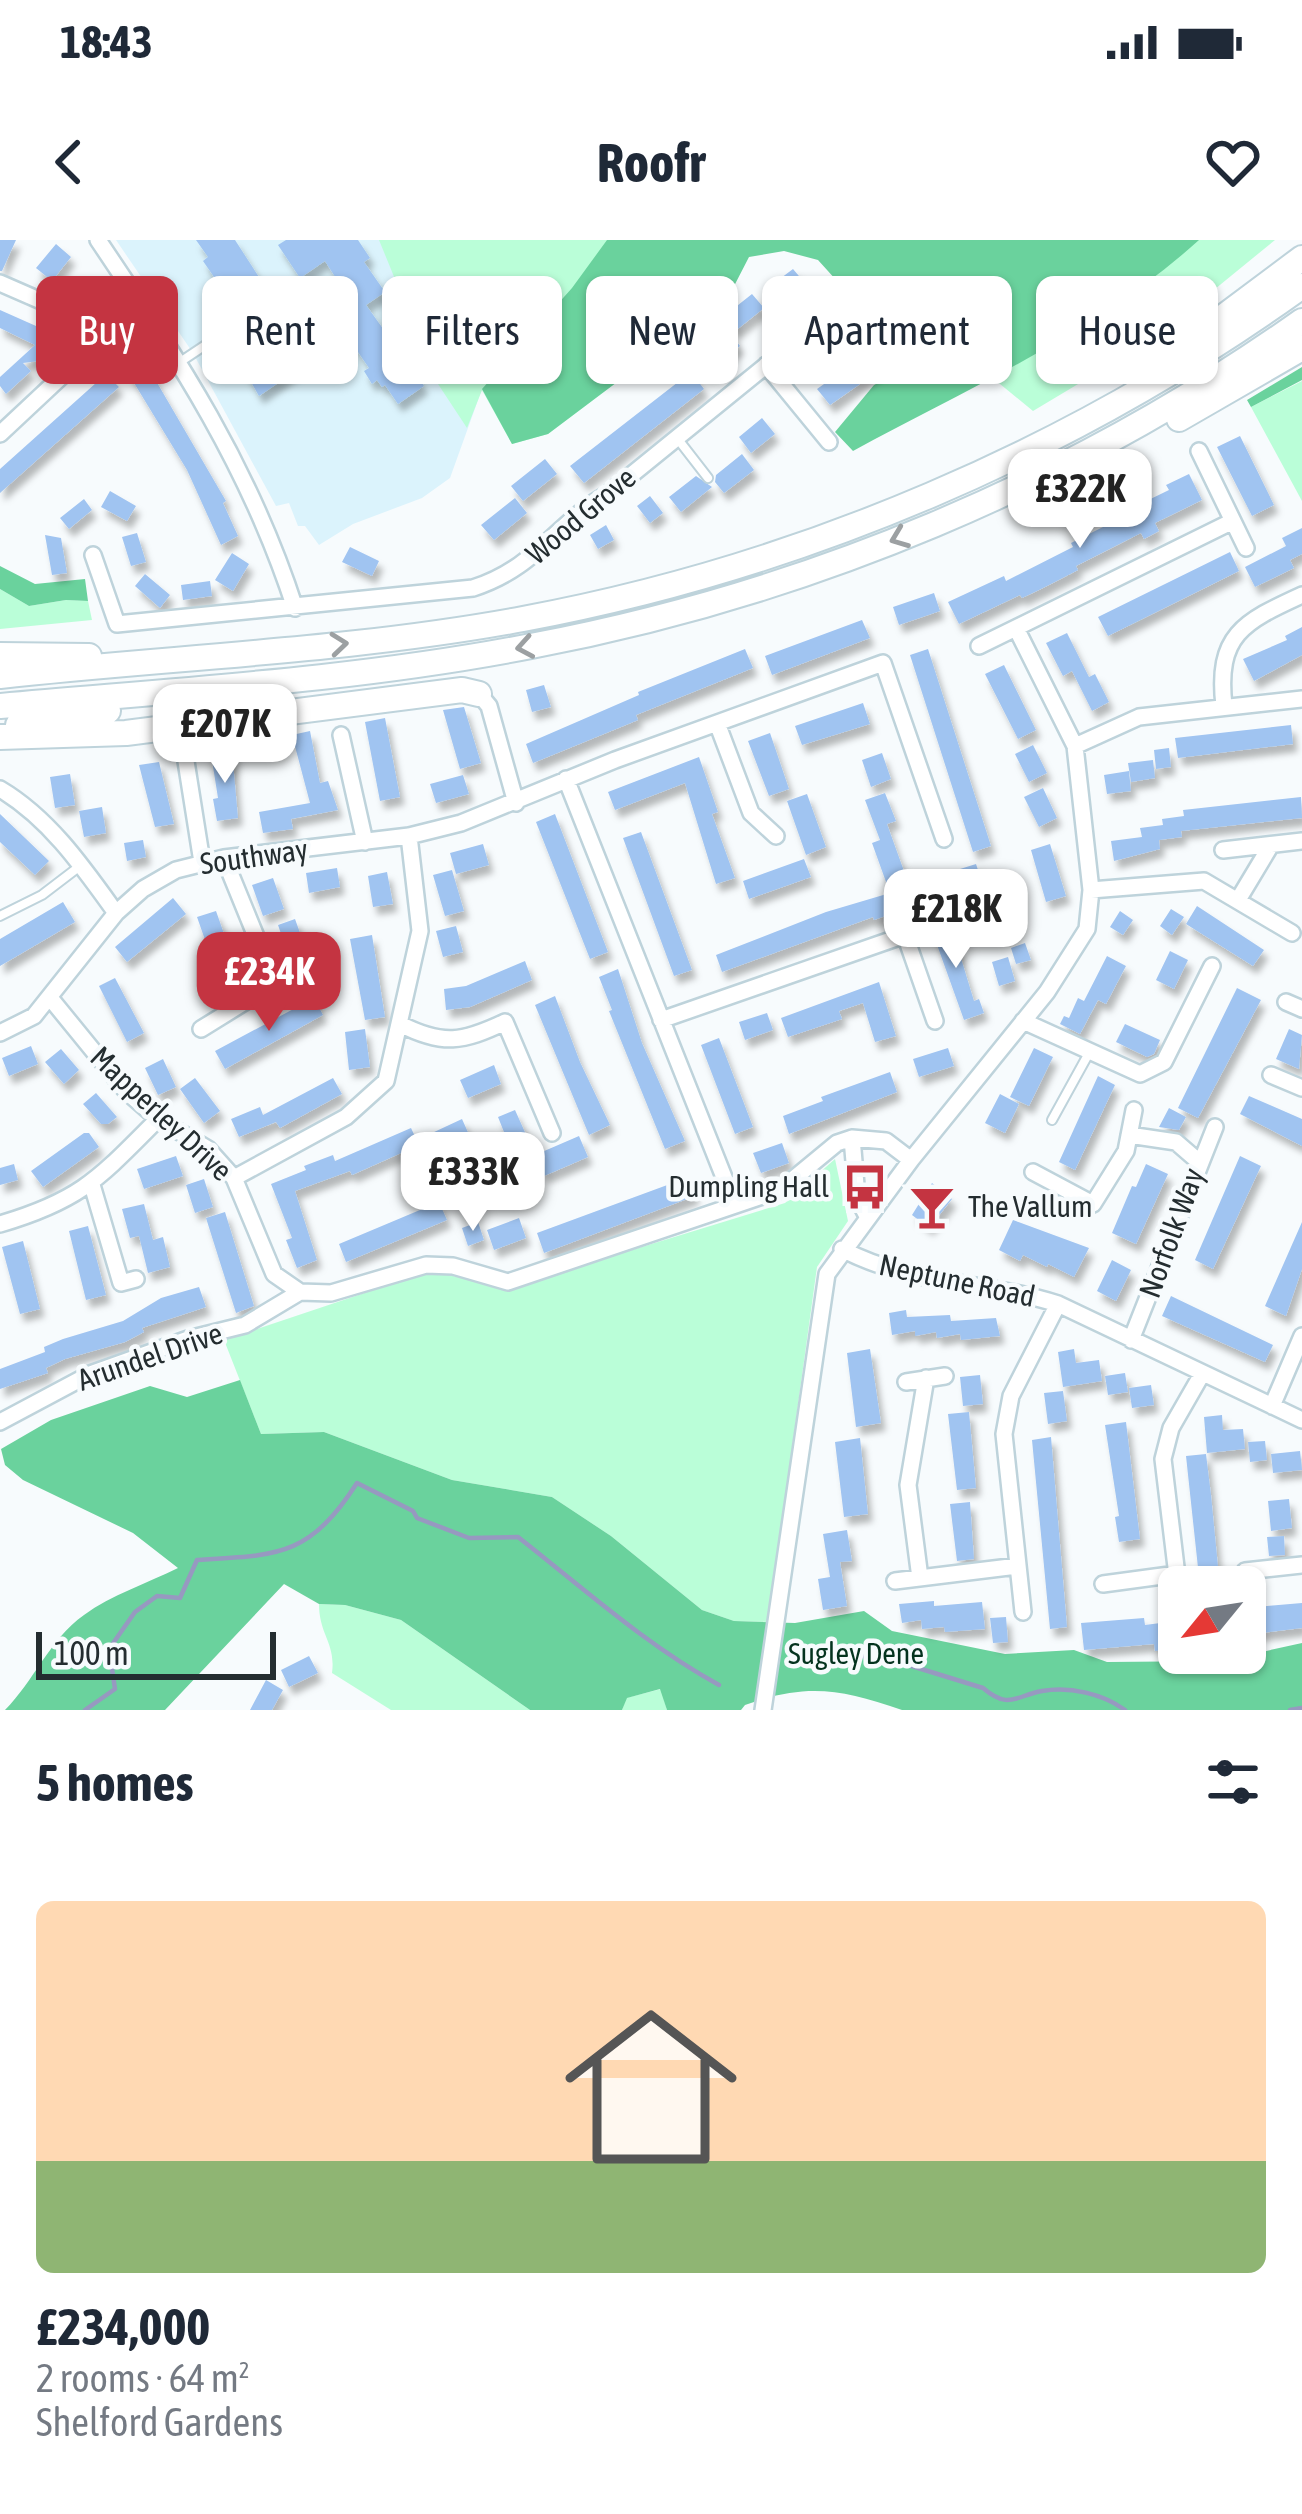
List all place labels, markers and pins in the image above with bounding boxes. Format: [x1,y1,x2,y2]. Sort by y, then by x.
pin: £322K [996,449,1164,551]
pin: £207K [141,684,309,786]
pin: £218K [872,869,1040,971]
pin: £234K [185,932,353,1034]
pin: £333K [389,1132,557,1234]
bus stop icon: Dumpling Hall [840,1162,890,1212]
place label: Dumpling Hall [668,1169,829,1203]
bar icon: The Vallum [907,1182,957,1232]
place label: The Vallum [968,1189,1093,1223]

